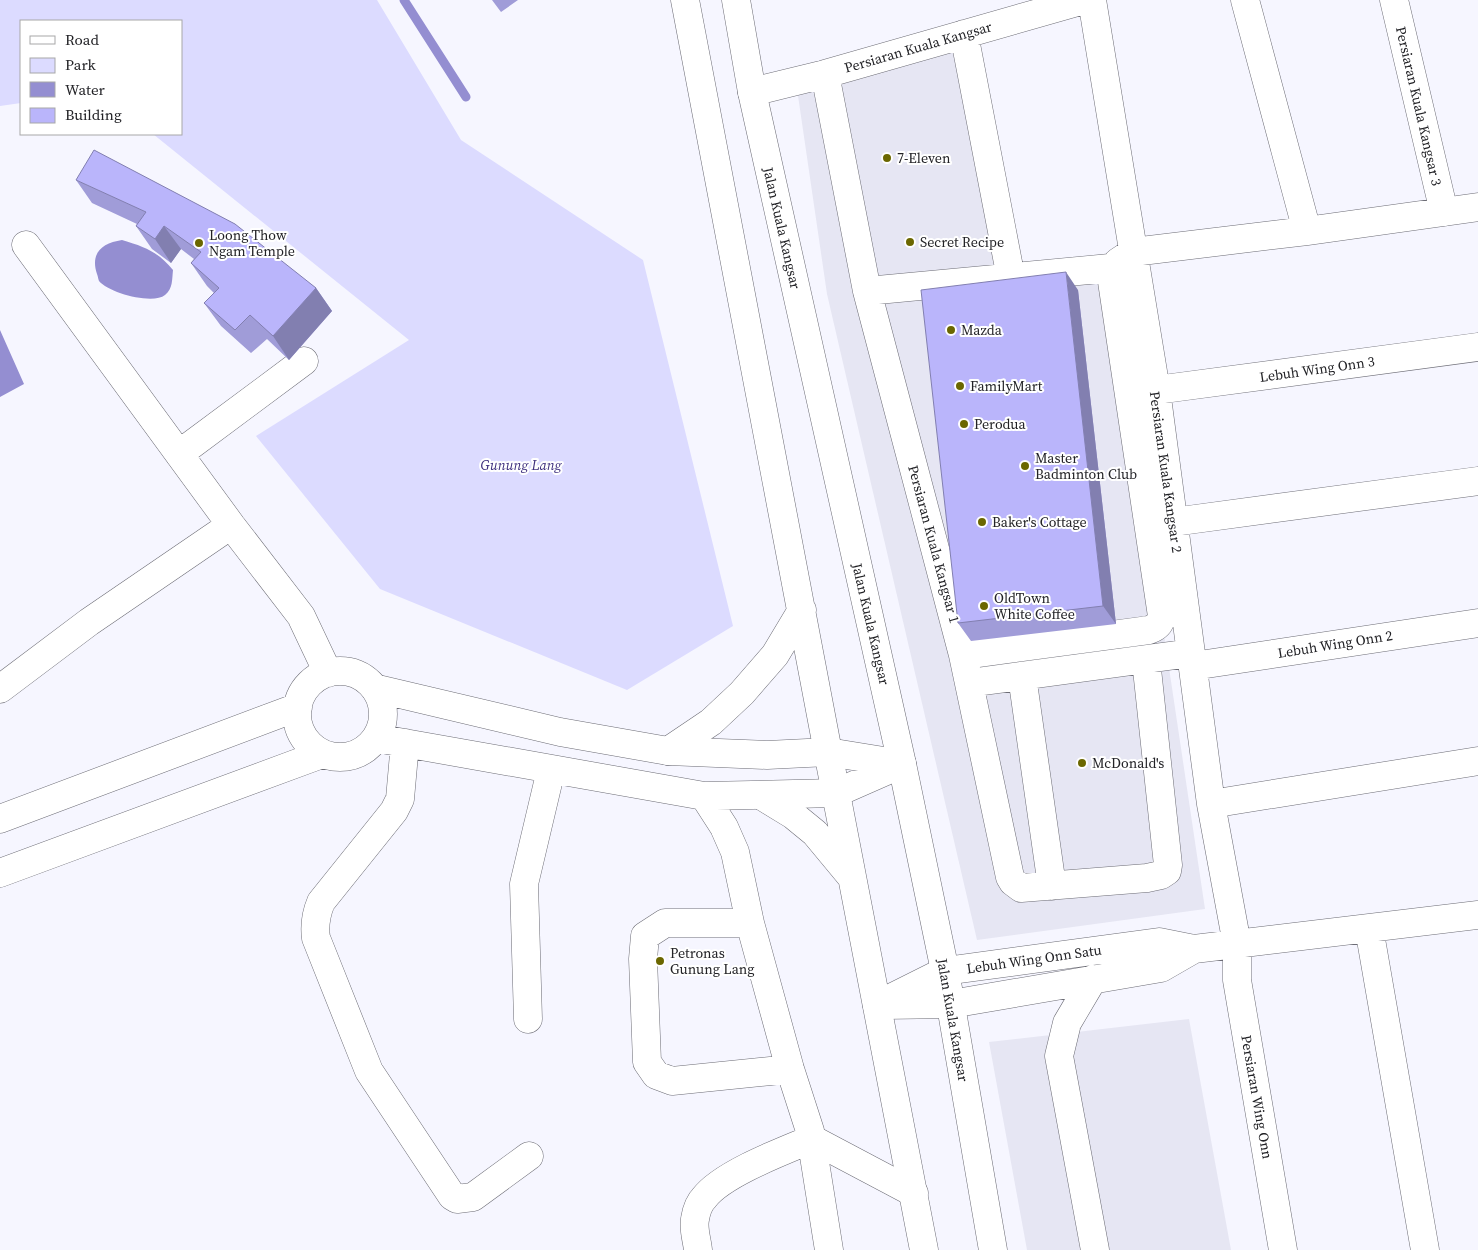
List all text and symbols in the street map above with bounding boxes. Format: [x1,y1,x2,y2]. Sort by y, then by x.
street label: Persiaran Kuala Kangsar [842,16,994,78]
legend [20,20,182,135]
street label: Persiaran Kuala Kangsar 3 [1391,24,1447,188]
text: Road [65,29,99,50]
text: Park [65,54,97,75]
text: Water [65,79,106,100]
text: Building [65,104,122,125]
place label: 7-Eleven [897,148,951,168]
marker: 7-Eleven [881,152,893,164]
street label: Jalan Kuala Kangsar [758,164,806,291]
place label: Loong Thow Ngam Temple [209,225,295,261]
place label: Secret Recipe [920,232,1004,252]
marker: Secret Recipe [904,236,916,248]
marker: Loong Thow Ngam Temple [193,237,205,249]
place label: Mazda [961,320,1003,340]
marker: Mazda [945,324,957,336]
street label: Lebuh Wing Onn 3 [1258,351,1376,387]
place label: FamilyMart [970,376,1043,396]
marker: FamilyMart [954,380,966,392]
street label: Persiaran Kuala Kangsar 2 [1145,390,1187,554]
place label: Perodua [974,414,1027,434]
marker: Perodua [958,418,970,430]
place label: Master Badminton Club [1035,448,1137,484]
park label: Gunung Lang [481,455,563,475]
marker: Master Badminton Club [1019,460,1031,472]
street label: Persiaran Kuala Kangsar 1 [903,463,965,625]
place label: Baker's Cottage [992,512,1087,532]
marker: Baker's Cottage [976,516,988,528]
street label: Jalan Kuala Kangsar [847,560,895,687]
place label: OldTown White Coffee [994,588,1075,624]
marker: OldTown White Coffee [978,600,990,612]
street label: Lebuh Wing Onn 2 [1276,625,1394,663]
place label: McDonald's [1092,753,1164,773]
marker: McDonald's [1076,757,1088,769]
street label: Lebuh Wing Onn Satu [965,940,1103,978]
place label: Petronas Gunung Lang [670,943,754,979]
marker: Petronas Gunung Lang [654,955,666,967]
street label: Jalan Kuala Kangsar [932,956,974,1083]
street label: Persiaran Wing Onn [1236,1033,1278,1161]

